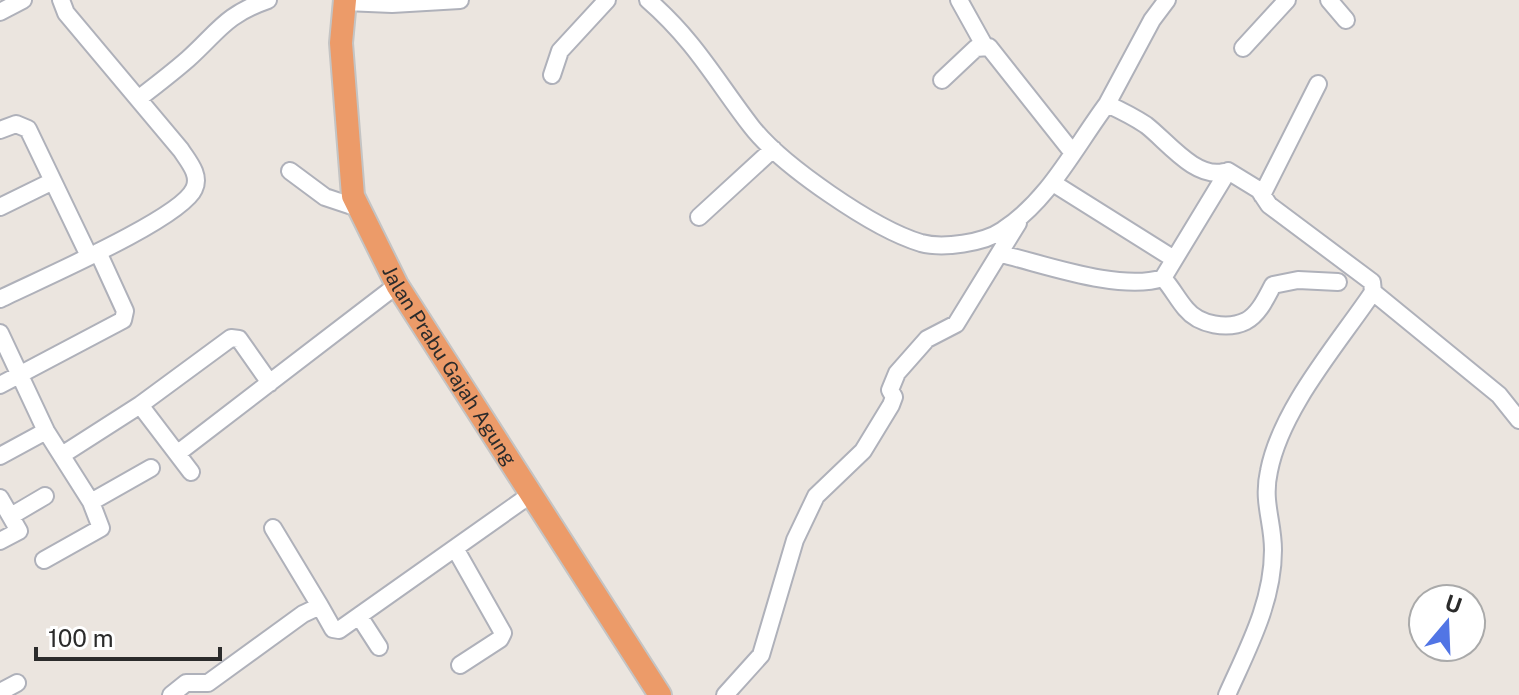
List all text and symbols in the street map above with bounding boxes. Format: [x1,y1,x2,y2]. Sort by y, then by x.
street label: Jalan Prabu Gajah Agung [377,262,522,470]
north arrow [1407,583,1487,663]
text: U [1442,589,1465,619]
scale bar [36,611,220,661]
text: 100 m [48,624,114,652]

